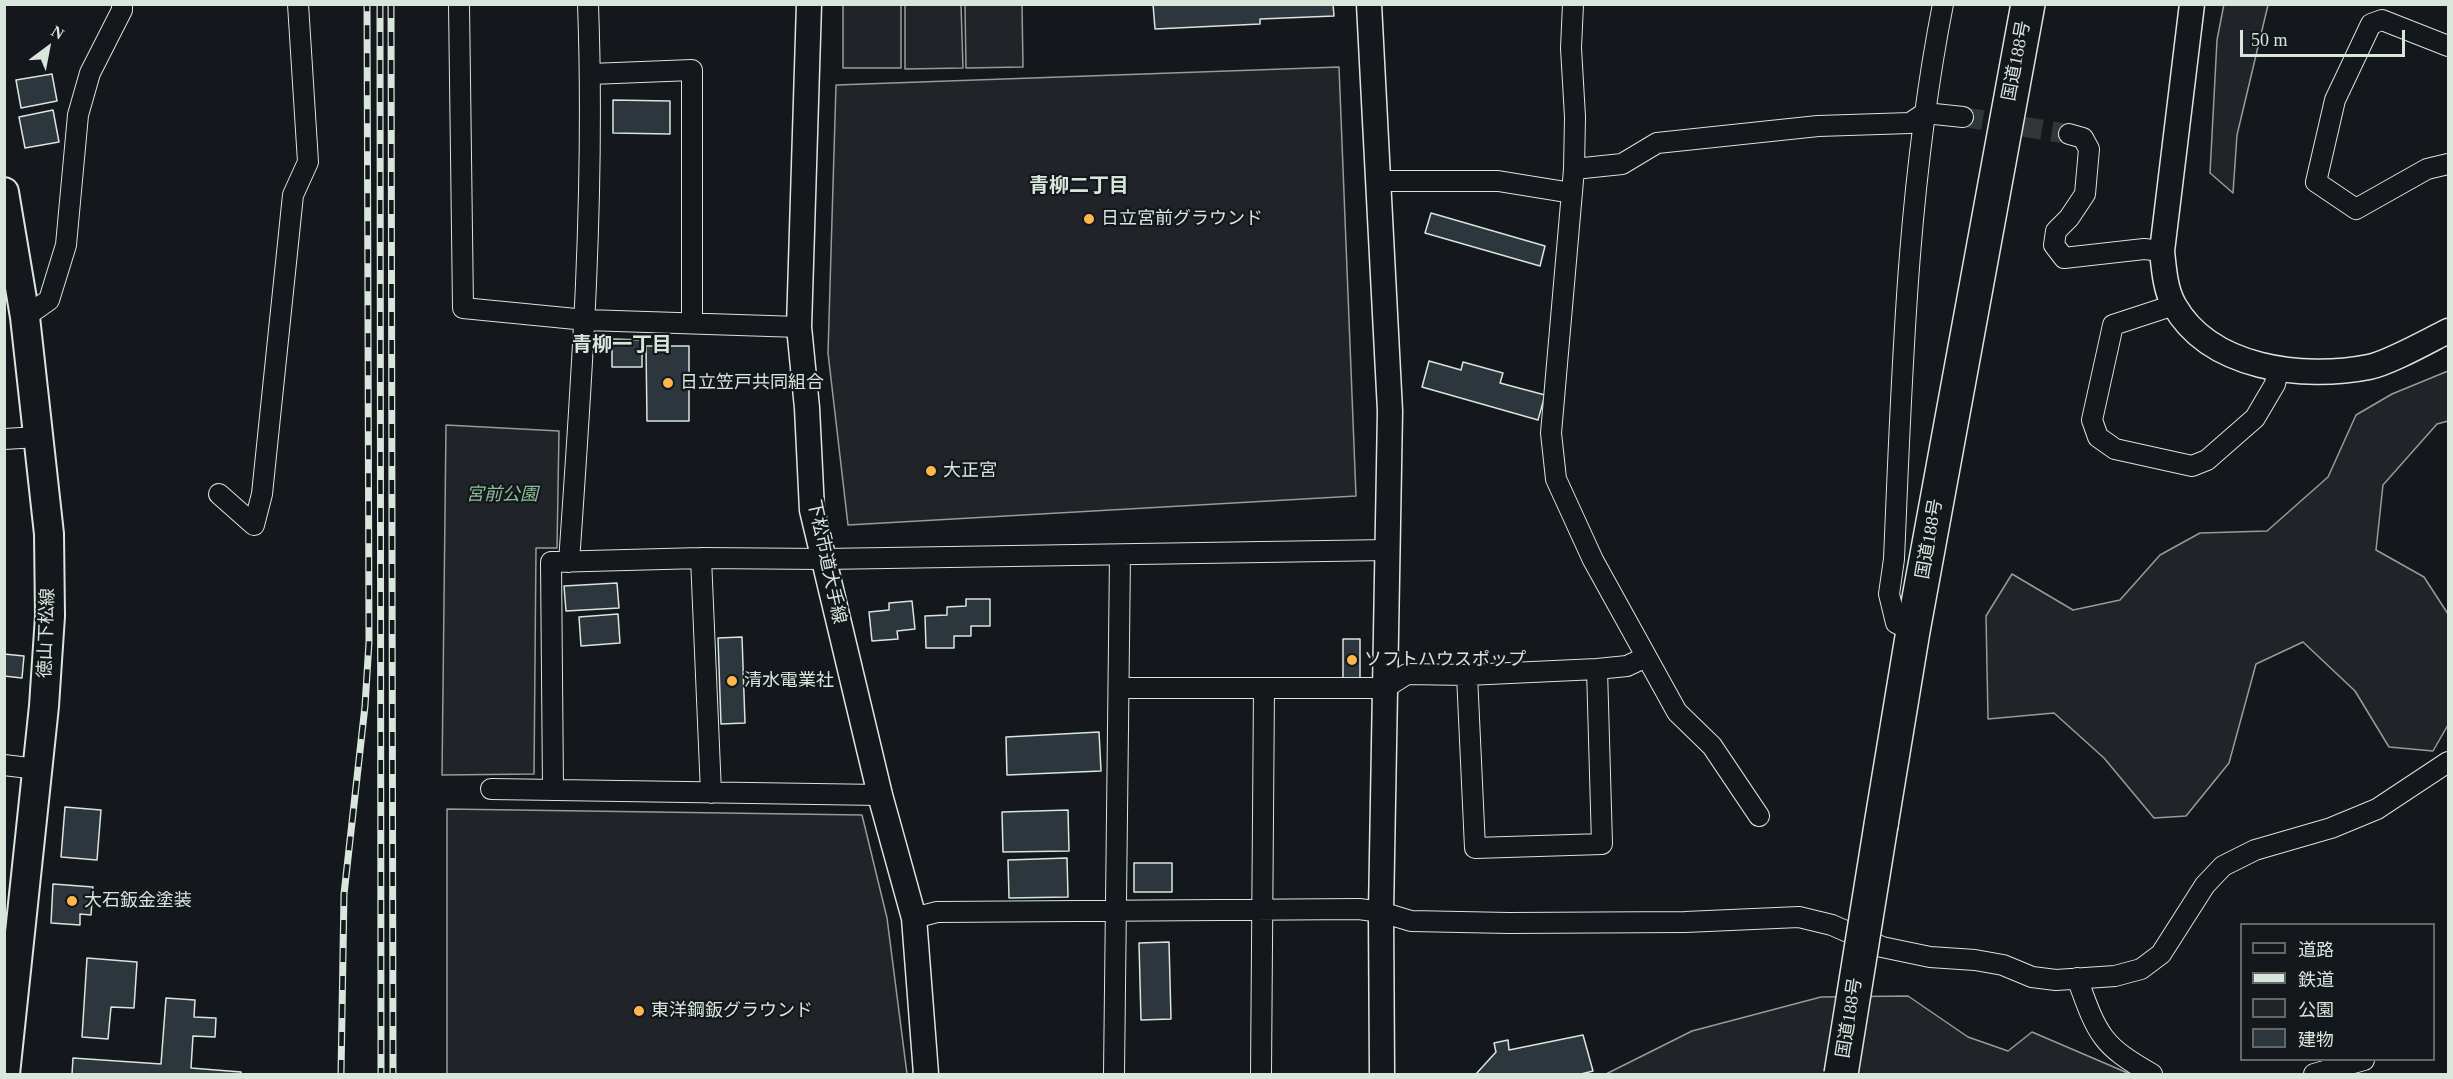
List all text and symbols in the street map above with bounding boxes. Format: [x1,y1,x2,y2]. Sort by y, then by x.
north arrow [18,18,78,78]
scale bar [2243,18,2408,56]
street label: 国道188号 [1999,19,2035,103]
text: N [48,22,67,43]
text: 50 m [2251,30,2288,50]
district label: 青柳二丁目 [1029,175,1129,199]
place label: 日立宮前グラウンド [1101,208,1263,230]
marker: 日立宮前グラウンド [1082,212,1096,226]
district label: 青柳一丁目 [572,334,672,358]
place label: 日立笠戸共同組合 [680,372,824,394]
marker: 日立笠戸共同組合 [661,376,675,390]
place label: 大正宮 [943,460,997,482]
marker: 大正宮 [924,464,938,478]
park label: 宮前公園 [466,484,538,506]
street label: 国道188号 [1912,497,1948,581]
street label: 下松市道大手線 [802,498,850,626]
street label: 徳山下松線 [35,588,59,678]
place label: ソフトハウスポップ [1364,649,1526,671]
marker: ソフトハウスポップ [1345,653,1359,667]
place label: 清水電業社 [744,670,834,692]
marker: 清水電業社 [725,674,739,688]
place label: 大石鈑金塗装 [84,890,192,912]
marker: 大石鈑金塗装 [65,894,79,908]
legend [2240,923,2435,1061]
text: 道路 [2298,940,2334,960]
text: 鉄道 [2298,970,2334,990]
street label: 国道188号 [1833,976,1867,1060]
place label: 東洋鋼鈑グラウンド [651,1000,813,1022]
text: 公園 [2298,1000,2334,1020]
marker: 東洋鋼鈑グラウンド [632,1004,646,1018]
text: 建物 [2298,1030,2334,1050]

